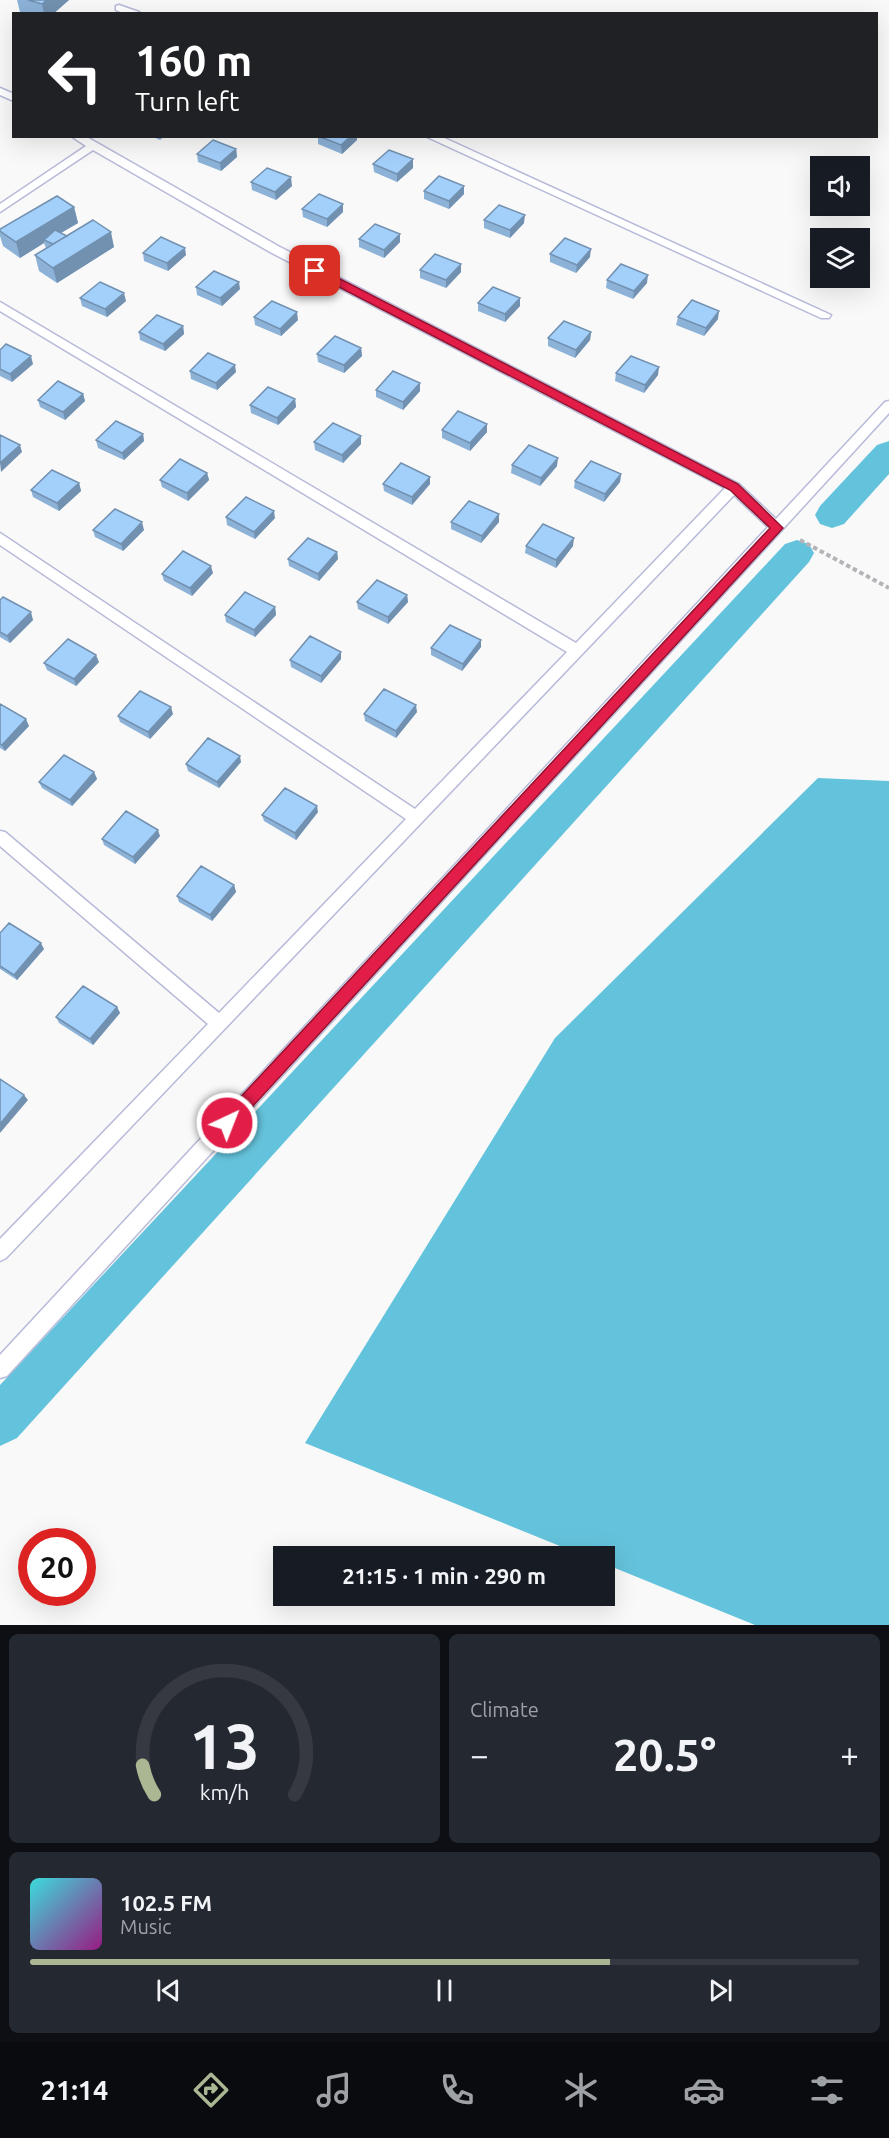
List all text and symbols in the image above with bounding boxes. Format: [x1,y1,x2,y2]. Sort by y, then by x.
icon: left [36,36,114,114]
text: 160 m [135,37,252,84]
text: Turn left [135,86,239,116]
map controls [810,156,870,288]
button: sound [810,156,870,216]
button: layers [810,228,870,288]
pin [289,245,340,296]
icon: arrive [298,254,331,287]
position arrow [195,1091,259,1155]
speed limit sign: 20 [18,1528,96,1606]
text: 21:15 · 1 min · 290 m [342,1563,546,1588]
text: Climate [470,1698,539,1721]
text: 13 [189,1711,260,1781]
text: 20.5° [613,1729,716,1780]
text: − [470,1736,489,1773]
text: + [840,1736,859,1773]
text: km/h [200,1781,249,1805]
text: 102.5 FM [120,1890,212,1915]
text: Music [120,1915,172,1938]
icon: previous [152,1974,185,2007]
icon: pause [428,1974,461,2007]
icon: next [704,1974,737,2007]
icon: directions [190,2069,232,2111]
icon: music [313,2069,355,2111]
icon: phone [436,2069,478,2111]
icon: climate [560,2069,602,2111]
icon: car [683,2069,725,2111]
icon: filters [806,2069,848,2111]
text: 21:14 [41,2075,108,2105]

